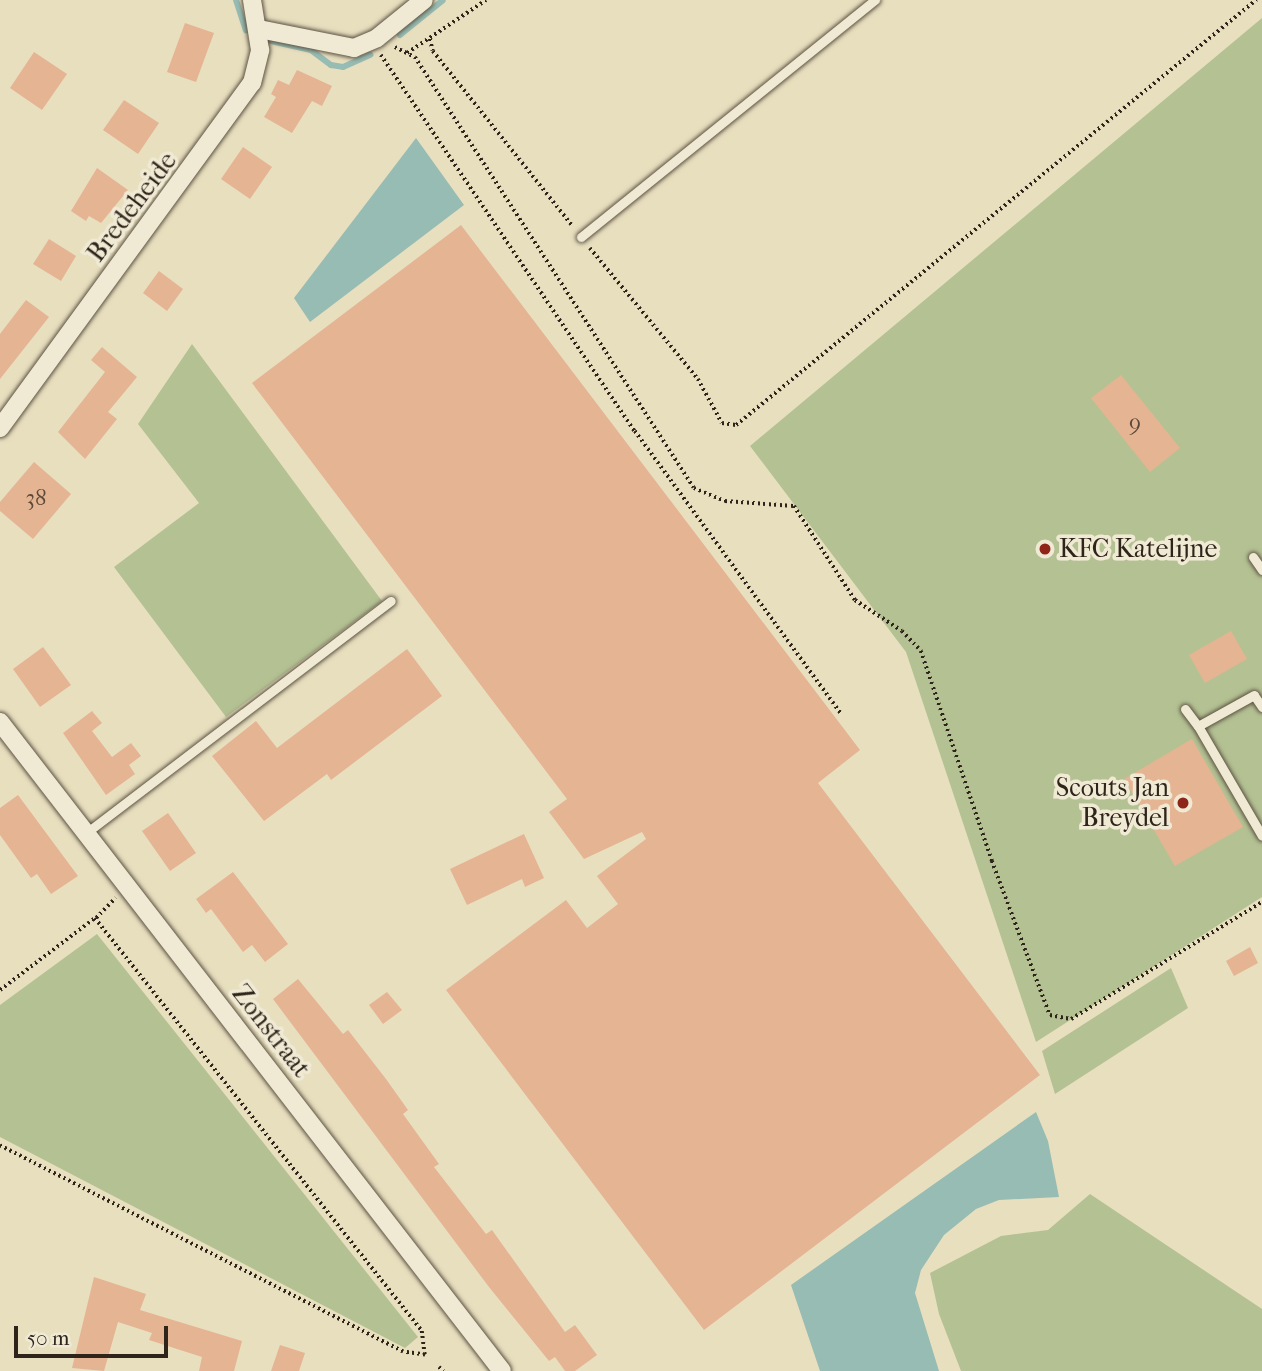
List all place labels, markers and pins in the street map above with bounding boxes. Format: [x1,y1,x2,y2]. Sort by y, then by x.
place label: KFC Katelijne [1059,533,1217,565]
marker: KFC Katelijne [1037,541,1053,557]
place label: Scouts Jan Breydel [1056,772,1169,834]
marker: Scouts Jan Breydel [1175,795,1191,811]

